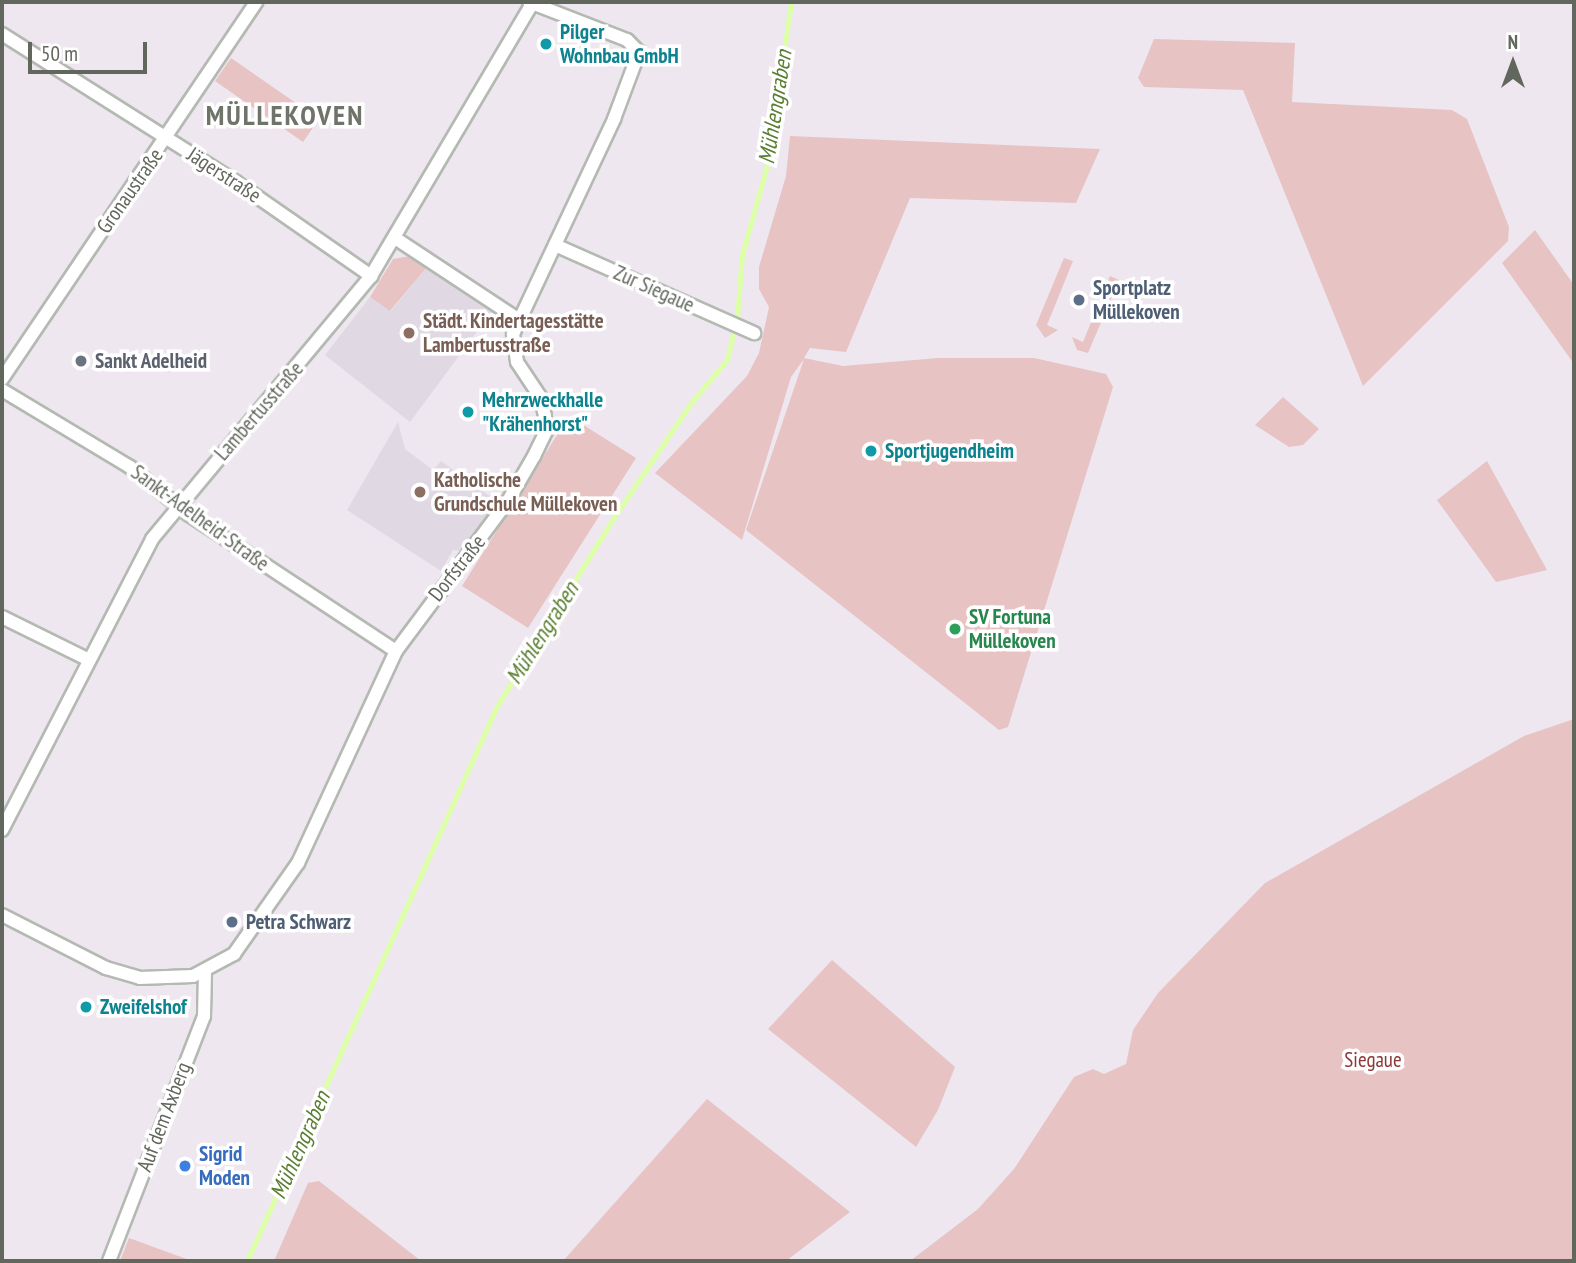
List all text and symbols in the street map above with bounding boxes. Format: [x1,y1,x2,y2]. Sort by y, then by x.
place label: Pilger Wohnbau GmbH [560,19,679,69]
scale bar [32,28,150,72]
north arrow [1478,28,1548,98]
text: N [1508,30,1518,54]
marker: Pilger Wohnbau GmbH [538,36,554,52]
text: 50 m [41,40,78,67]
water label: Mühlengraben [752,48,798,166]
district label: MÜLLEKOVEN [207,98,363,132]
street label: Jägerstraße [182,142,266,208]
street label: Gronaustraße [92,144,168,238]
street label: Zur Siegaue [610,260,698,318]
place label: Sportplatz Müllekoven [1093,275,1180,325]
marker: Sportplatz Müllekoven [1071,292,1087,308]
place label: Städt. Kindertagesstätte Lambertusstraße [423,308,605,358]
marker: Städt. Kindertagesstätte Lambertusstraße [401,325,417,341]
place label: Sankt Adelheid [95,348,208,374]
marker: Sankt Adelheid [73,353,89,369]
street label: Lambertusstraße [209,357,309,465]
place label: Mehrzweckhalle "Krähenhorst" [482,387,603,437]
marker: Mehrzweckhalle "Krähenhorst" [460,404,476,420]
place label: Sportjugendheim [885,438,1014,464]
marker: Sportjugendheim [863,443,879,459]
street label: Sankt-Adelheid-Straße [126,460,274,576]
place label: Katholische Grundschule Müllekoven [434,467,617,517]
marker: Katholische Grundschule Müllekoven [412,484,428,500]
street label: Dorfstraße [423,530,491,606]
water label: Mühlengraben [500,577,584,689]
place label: SV Fortuna Müllekoven [969,604,1056,654]
marker: SV Fortuna Müllekoven [947,621,963,637]
place label: Petra Schwarz [246,909,351,935]
marker: Petra Schwarz [224,914,240,930]
place label: Zweifelshof [100,994,187,1020]
marker: Zweifelshof [78,999,94,1015]
park label: Siegaue [1344,1047,1402,1073]
street label: Auf dem Axberg [132,1059,196,1175]
water label: Mühlengraben [264,1087,336,1203]
place label: Sigrid Moden [199,1141,250,1191]
marker: Sigrid Moden [177,1158,193,1174]

